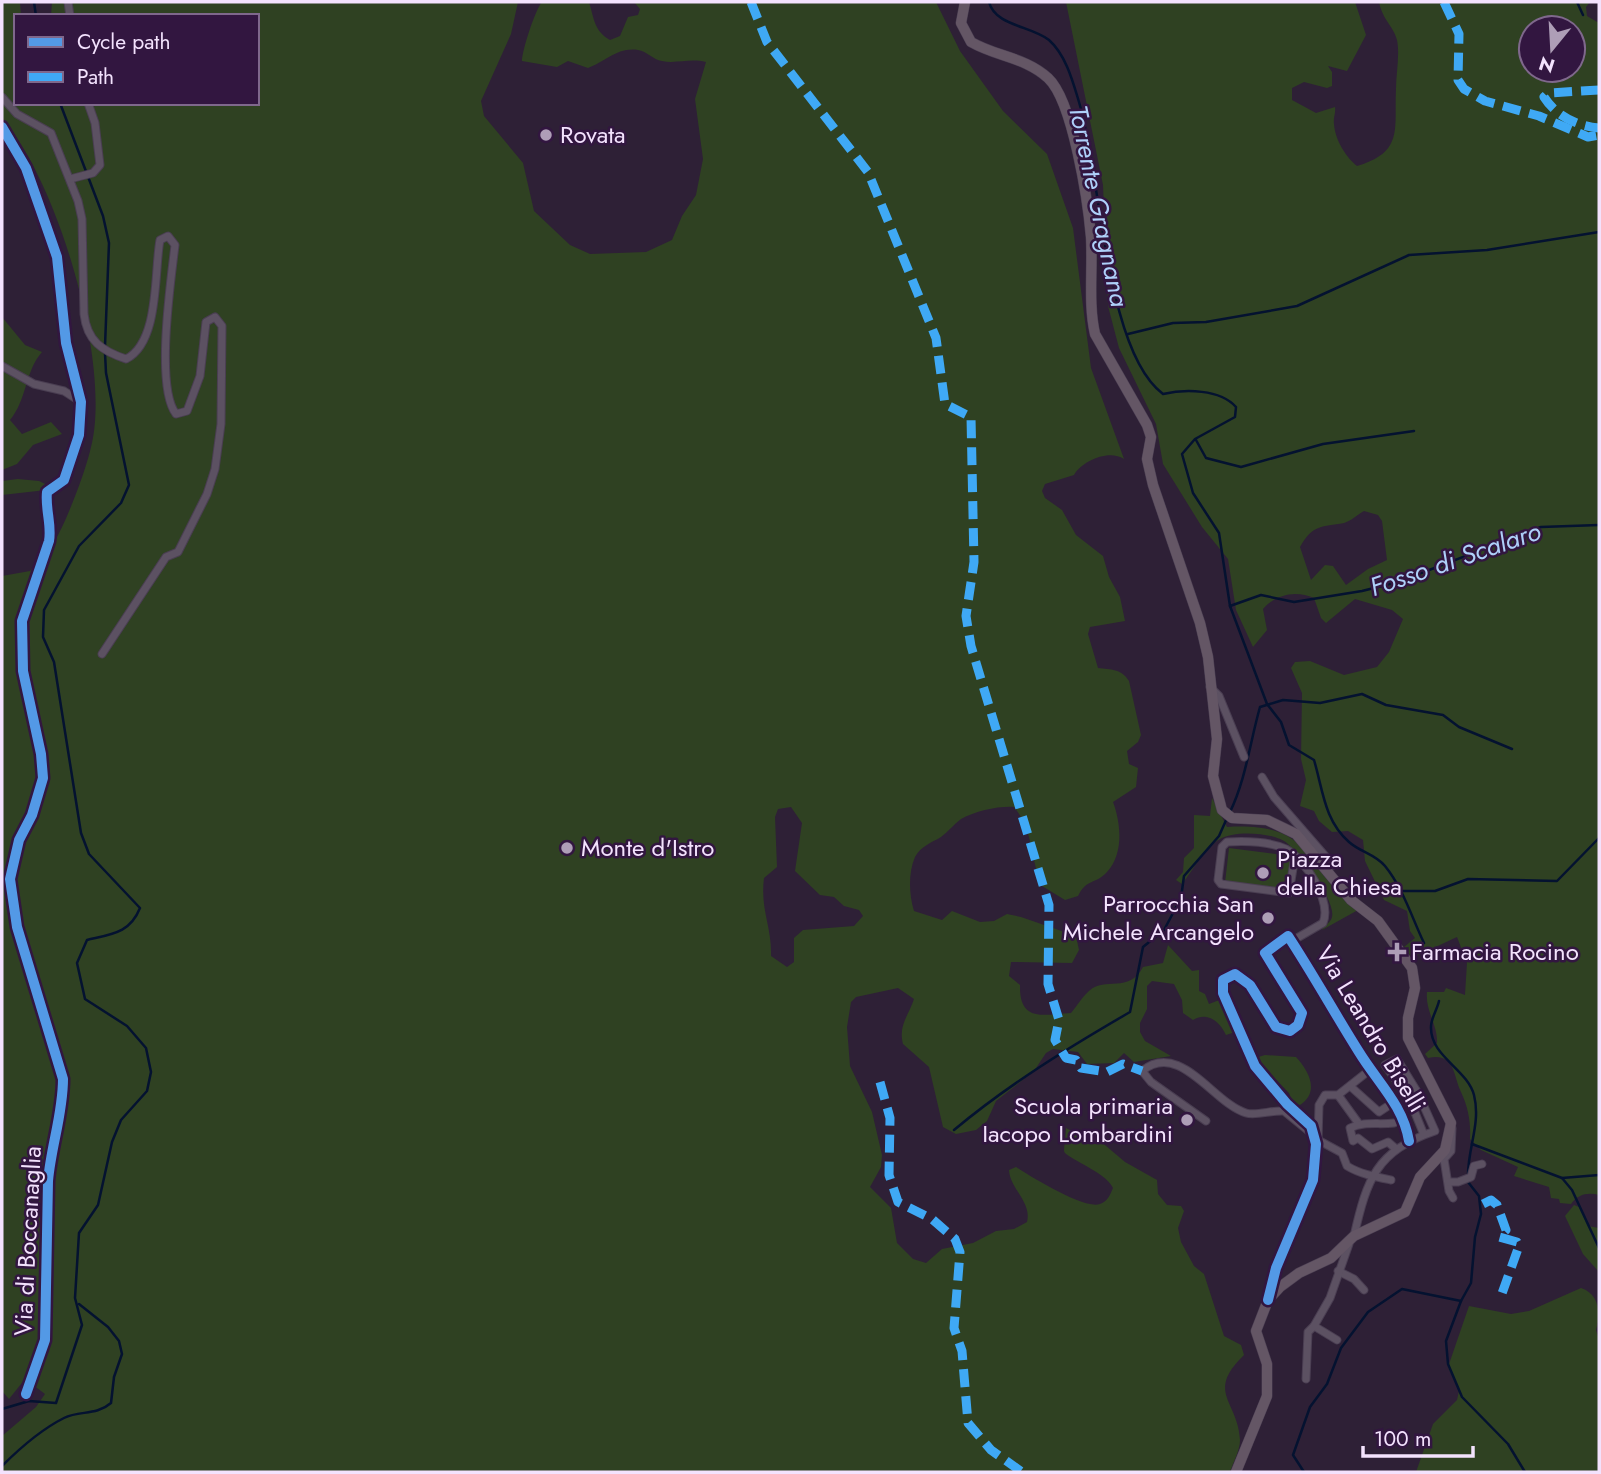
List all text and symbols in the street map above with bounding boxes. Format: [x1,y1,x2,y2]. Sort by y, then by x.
legend [14,14,259,105]
north arrow [1517,14,1587,84]
text: Cycle path [77,27,170,57]
text: N [1536,50,1558,80]
text: Path [77,62,114,92]
water label: Torrente Gragnana [1059,102,1139,311]
place label: Rovata [560,117,626,152]
marker: Rovata [538,127,554,143]
water label: Fosso di Scalaro [1364,512,1546,606]
place label: Monte d'Istro [581,830,714,865]
marker: Monte d'Istro [559,840,575,856]
place label: Piazza della Chiesa [1277,841,1402,904]
marker: Piazza della Chiesa [1255,865,1271,881]
place label: Parrocchia San Michele Arcangelo [1063,886,1254,949]
marker: Parrocchia San Michele Arcangelo [1260,910,1276,926]
place label: Farmacia Rocino [1411,934,1579,969]
street label: Via Leandro Biselli [1308,939,1435,1119]
marker: Farmacia Rocino [1389,944,1405,960]
place label: Scuola primaria Iacopo Lombardini [982,1088,1173,1151]
marker: Scuola primaria Iacopo Lombardini [1179,1112,1195,1128]
street label: Via di Boccanaglia [5,1145,50,1337]
scale bar [1363,1414,1473,1458]
text: 100 m [1374,1424,1431,1454]

